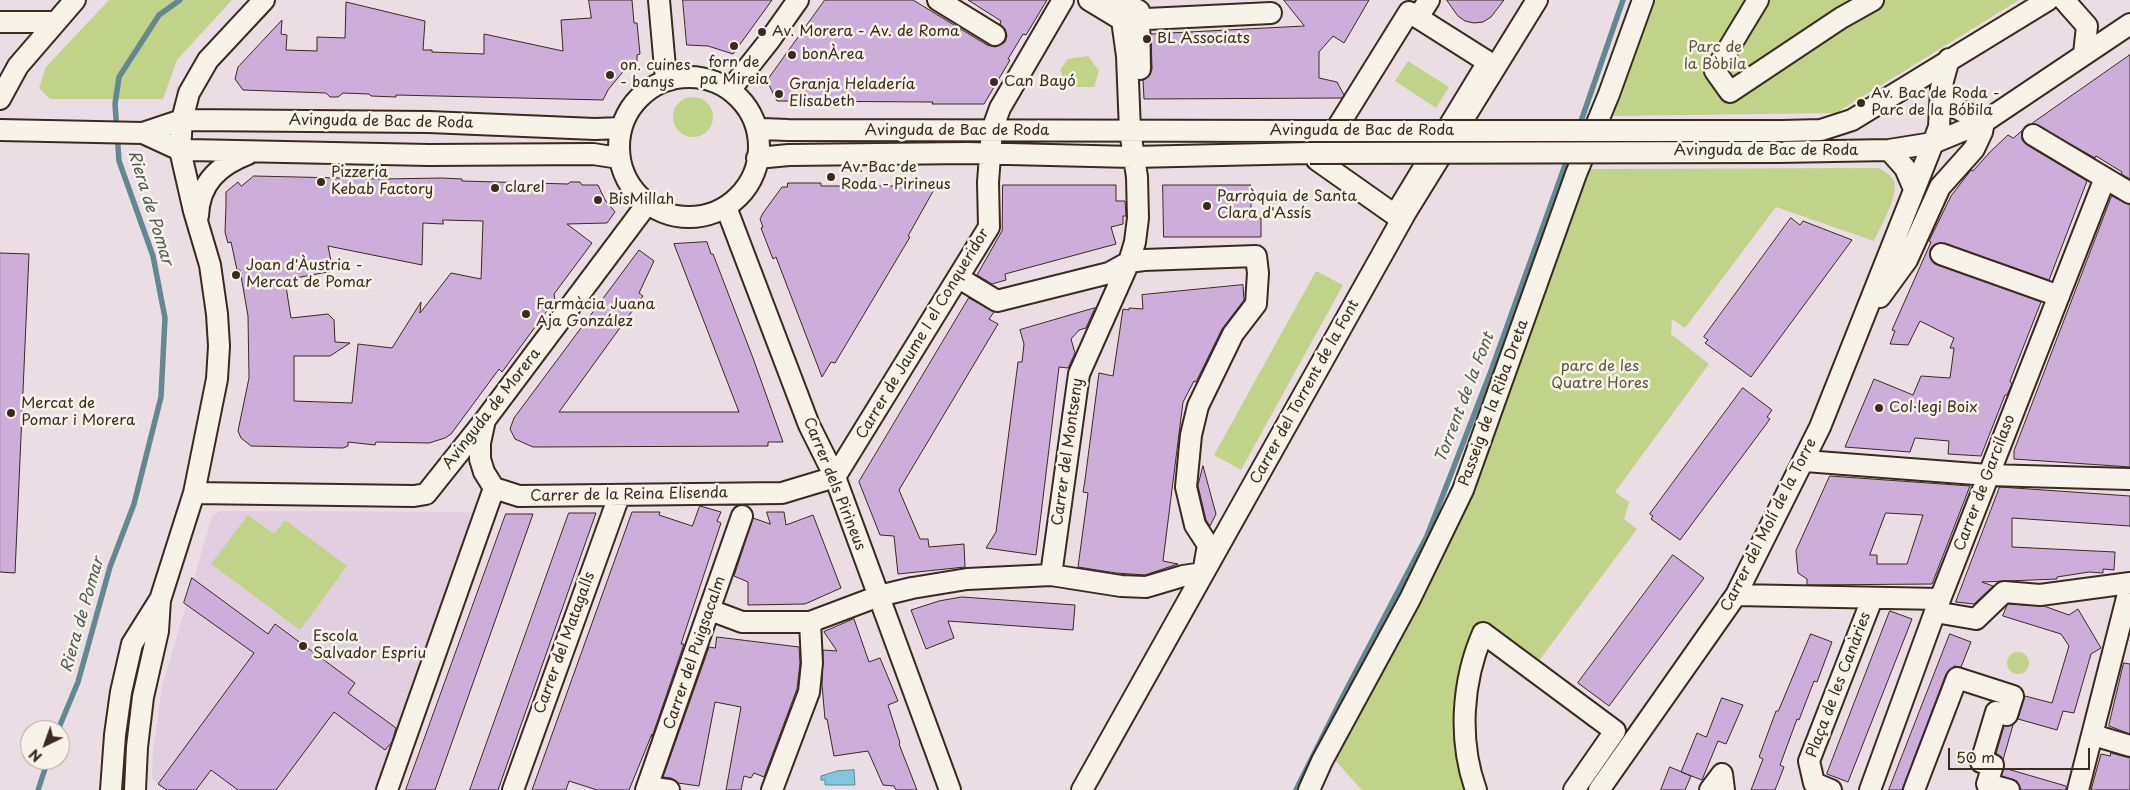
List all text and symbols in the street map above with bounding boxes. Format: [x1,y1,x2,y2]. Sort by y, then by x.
place label: Av. Morera - Av. de Roma [772,23,959,41]
marker: Av. Morera - Av. de Roma [756,26,768,38]
place label: BL Associats [1157,30,1250,48]
marker: BL Associats [1141,33,1153,45]
park label: Parc de la Bòbila [1684,39,1746,74]
marker: forn de pa Mireia [728,40,740,52]
place label: bonÀrea [802,46,864,64]
marker: bonÀrea [786,49,798,61]
place label: forn de pa Mireia [699,54,769,89]
place label: on. cuines - banys [620,57,691,92]
marker: on. cuines - banys [604,69,616,81]
place label: Can Bayó [1004,73,1076,91]
place label: Granja Heladería Elisabeth [789,76,915,111]
marker: Can Bayó [988,76,1000,88]
place label: Av. Bac de Roda - Parc de la Bóbila [1871,85,2000,120]
marker: Granja Heladería Elisabeth [773,88,785,100]
marker: Av. Bac de Roda - Parc de la Bóbila [1855,97,1867,109]
street label: Avinguda de Bac de Roda [289,111,473,133]
street label: Avinguda de Bac de Roda [865,122,1049,140]
street label: Avinguda de Bac de Roda [1270,122,1454,140]
street label: Avinguda de Bac de Roda [1674,142,1858,160]
water label: Riera de Pomar [123,148,177,268]
place label: Av. Bac de Roda - Pirineus [841,159,951,194]
place label: Pizzería Kebab Factory [331,164,433,199]
marker: Av. Bac de Roda - Pirineus [825,171,837,183]
marker: Pizzería Kebab Factory [315,176,327,188]
place label: clarel [505,179,545,197]
marker: clarel [489,182,501,194]
place label: Parròquia de Santa Clara d'Assís [1217,188,1357,223]
place label: BisMillah [608,191,674,209]
marker: BisMillah [592,194,604,206]
marker: Parròquia de Santa Clara d'Assís [1201,200,1213,212]
street label: Carrer de Jaume I el Conqueridor [853,225,993,443]
place label: Joan d'Àustria - Mercat de Pomar [246,257,372,292]
marker: Joan d'Àustria - Mercat de Pomar [230,269,242,281]
place label: Farmàcia Juana Aja González [536,296,655,331]
street label: Carrer del Torrent de la Font [1247,297,1363,487]
marker: Farmàcia Juana Aja González [520,308,532,320]
street label: Passeig de la Riba Dreta [1455,317,1533,489]
water label: Torrent de la Font [1431,330,1499,466]
street label: Avinguda de Morera [439,345,545,473]
park label: parc de les Quatre Hores [1551,358,1649,393]
street label: Carrer del Montseny [1049,377,1087,527]
place label: Mercat de Pomar i Morera [21,395,135,430]
place label: Col·legi Boix [1889,399,1978,417]
marker: Col·legi Boix [1873,402,1885,414]
marker: Mercat de Pomar i Morera [5,407,17,419]
street label: Carrer de Garcilaso [1951,412,2019,554]
street label: Carrer dels Pirineus [799,415,869,553]
street label: Carrer del Molí de la Torre [1717,435,1821,615]
street label: Carrer de la Reina Elisenda [530,484,728,506]
water label: Riera de Pomar [57,555,109,675]
street label: Carrer del Matagalls [531,570,599,716]
street label: Carrer del Puigsacalm [660,574,730,732]
street label: Plaça de les Canàries [1803,610,1875,760]
place label: Escola Salvador Espriu [313,628,426,663]
marker: Escola Salvador Espriu [297,640,309,652]
north arrow [20,720,70,770]
scale bar [1950,738,2092,770]
text: N [24,744,46,767]
text: 50 m [1956,745,1995,768]

